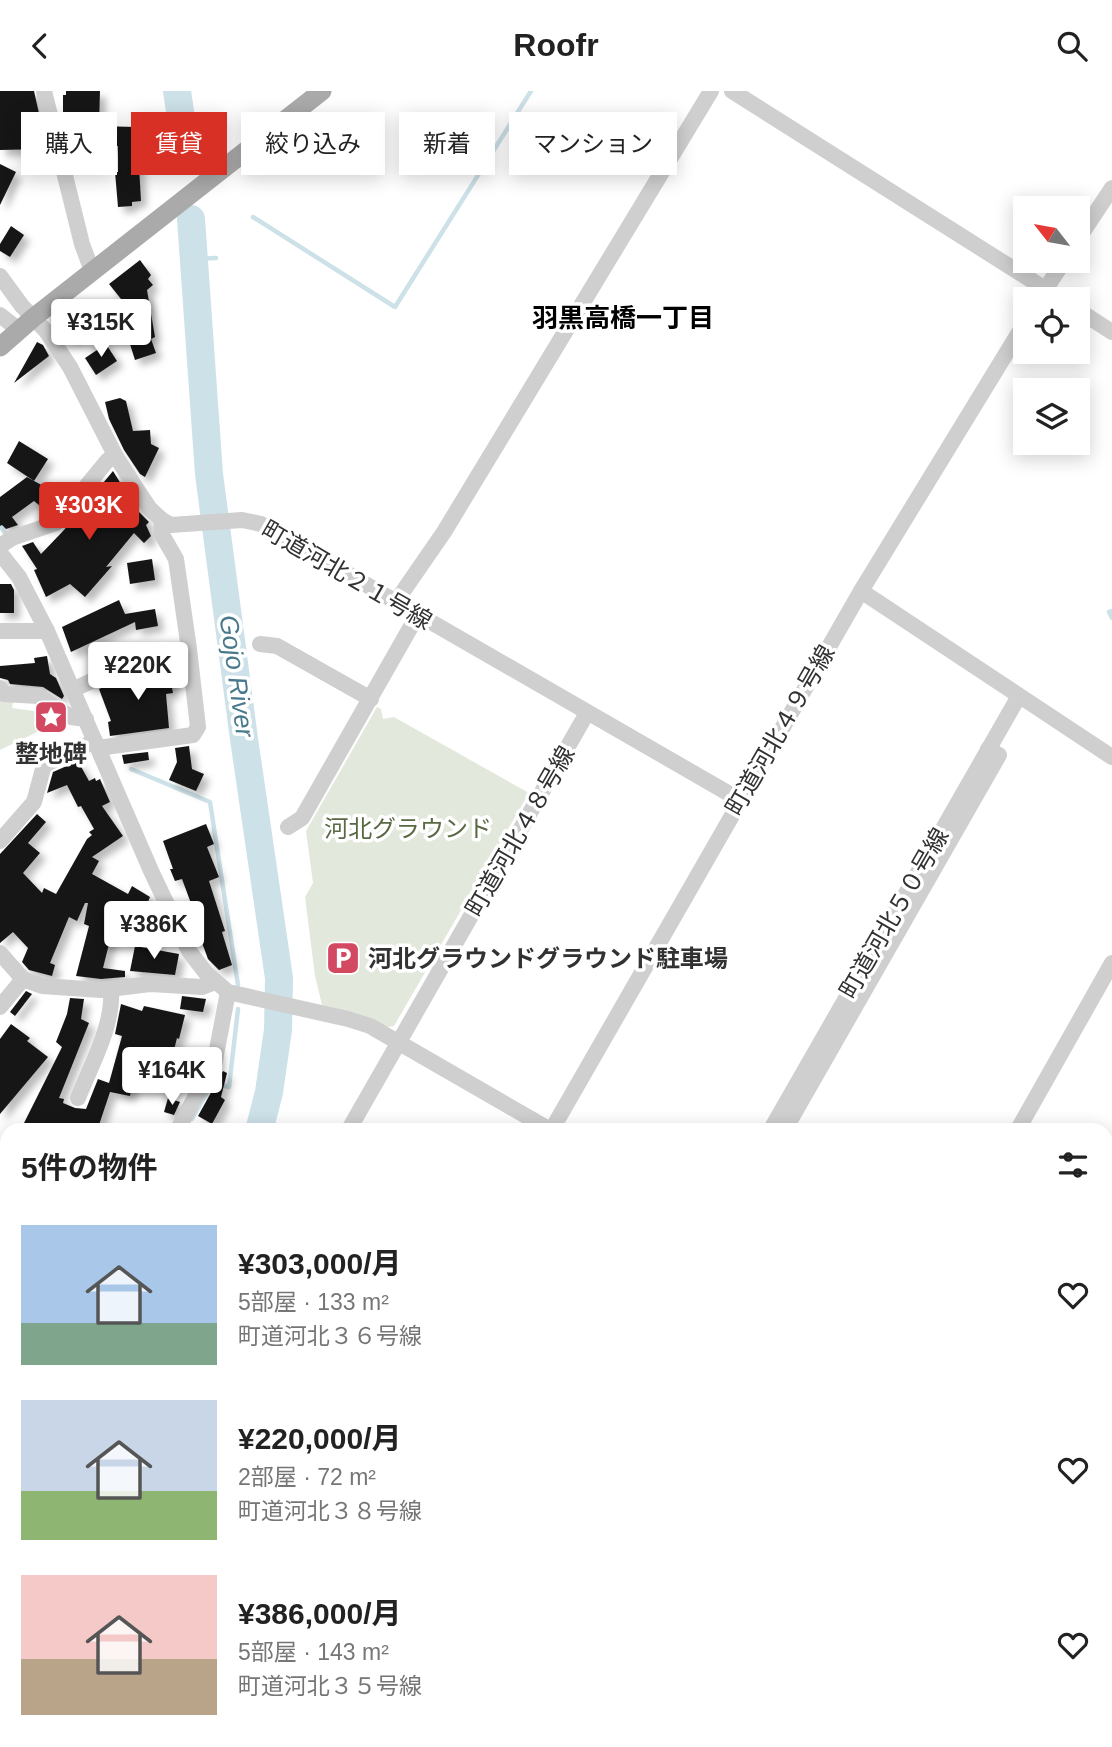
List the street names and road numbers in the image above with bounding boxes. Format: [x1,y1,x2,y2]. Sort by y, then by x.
street label: 町道河北２１号線 [257,515,437,635]
street label: 町道河北４９号線 [720,640,840,820]
street label: 町道河北４８号線 [460,741,580,921]
street label: 町道河北５０号線 [834,823,954,1003]

